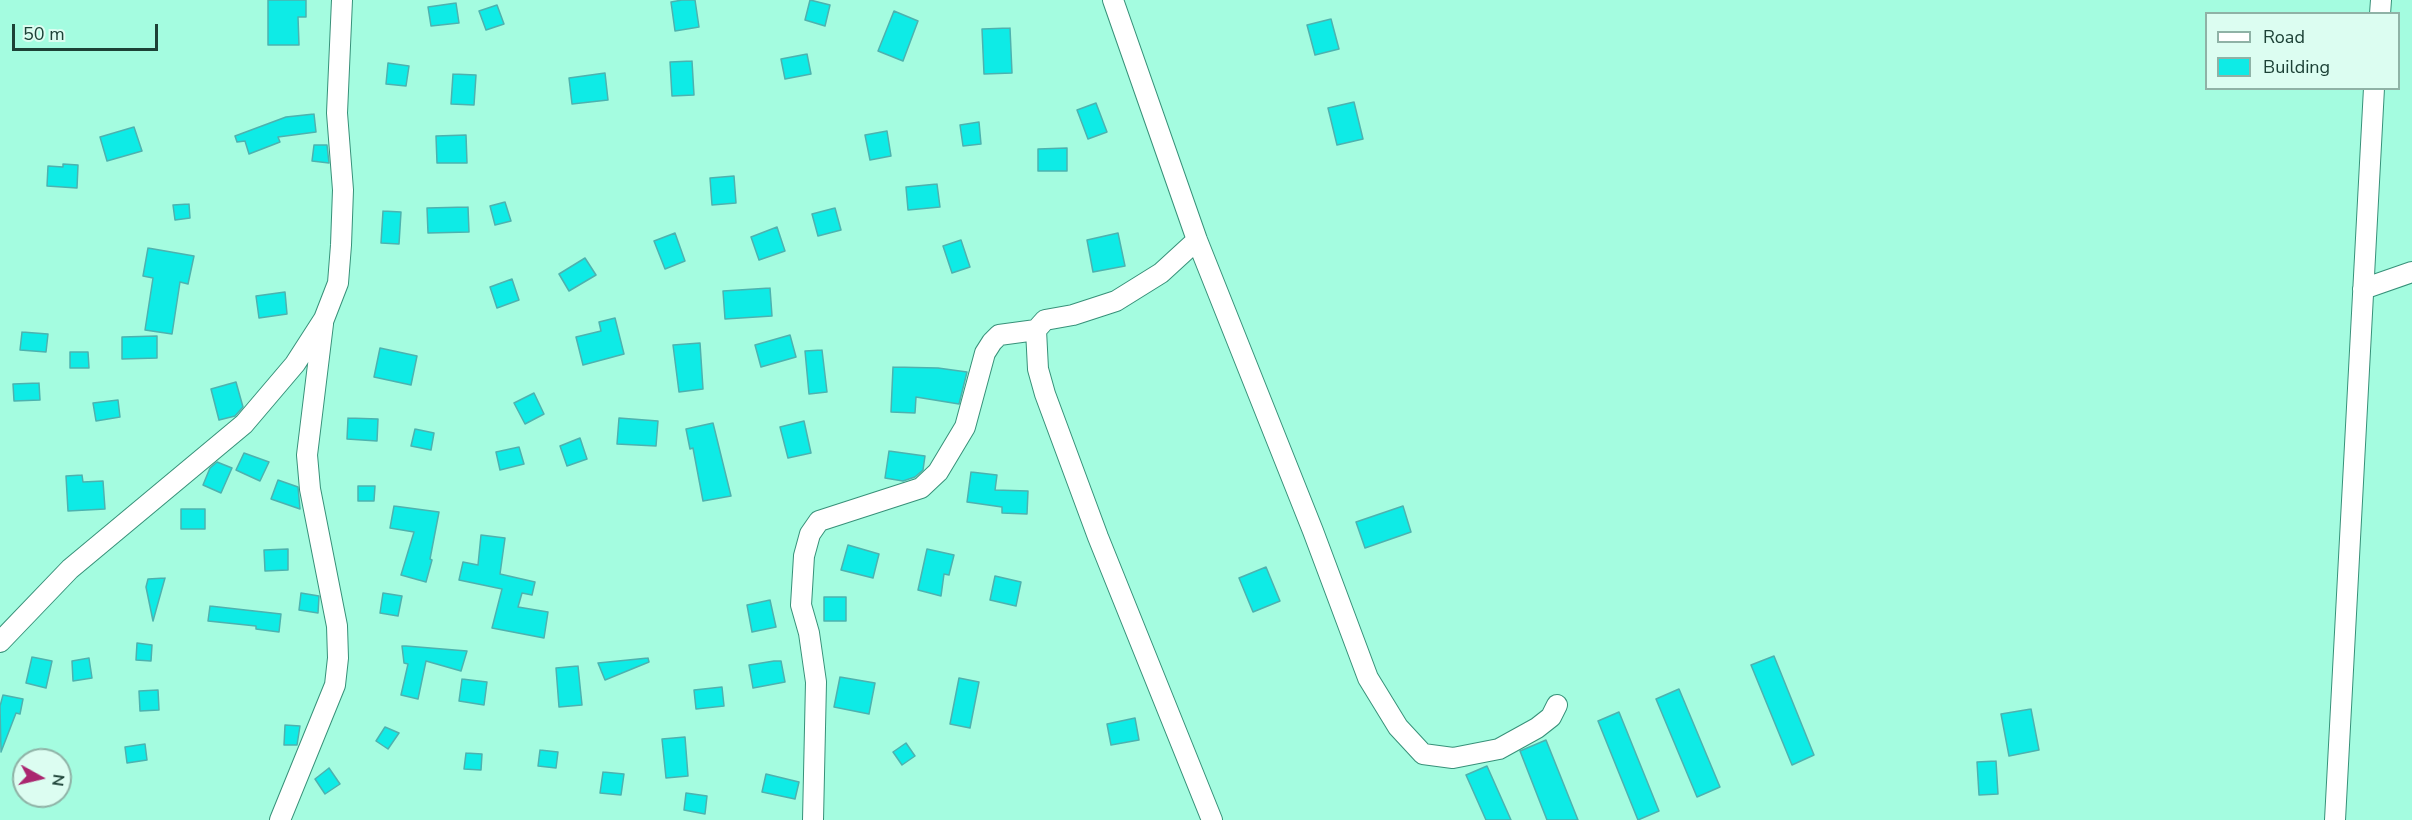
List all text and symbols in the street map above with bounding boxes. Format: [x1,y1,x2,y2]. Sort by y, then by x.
scale bar [15,12,160,50]
legend [2205,12,2400,90]
text: 50 m [23,22,65,46]
text: Road [2263,25,2305,49]
text: Building [2263,55,2330,79]
north arrow [12,748,72,808]
text: N [46,773,70,788]

